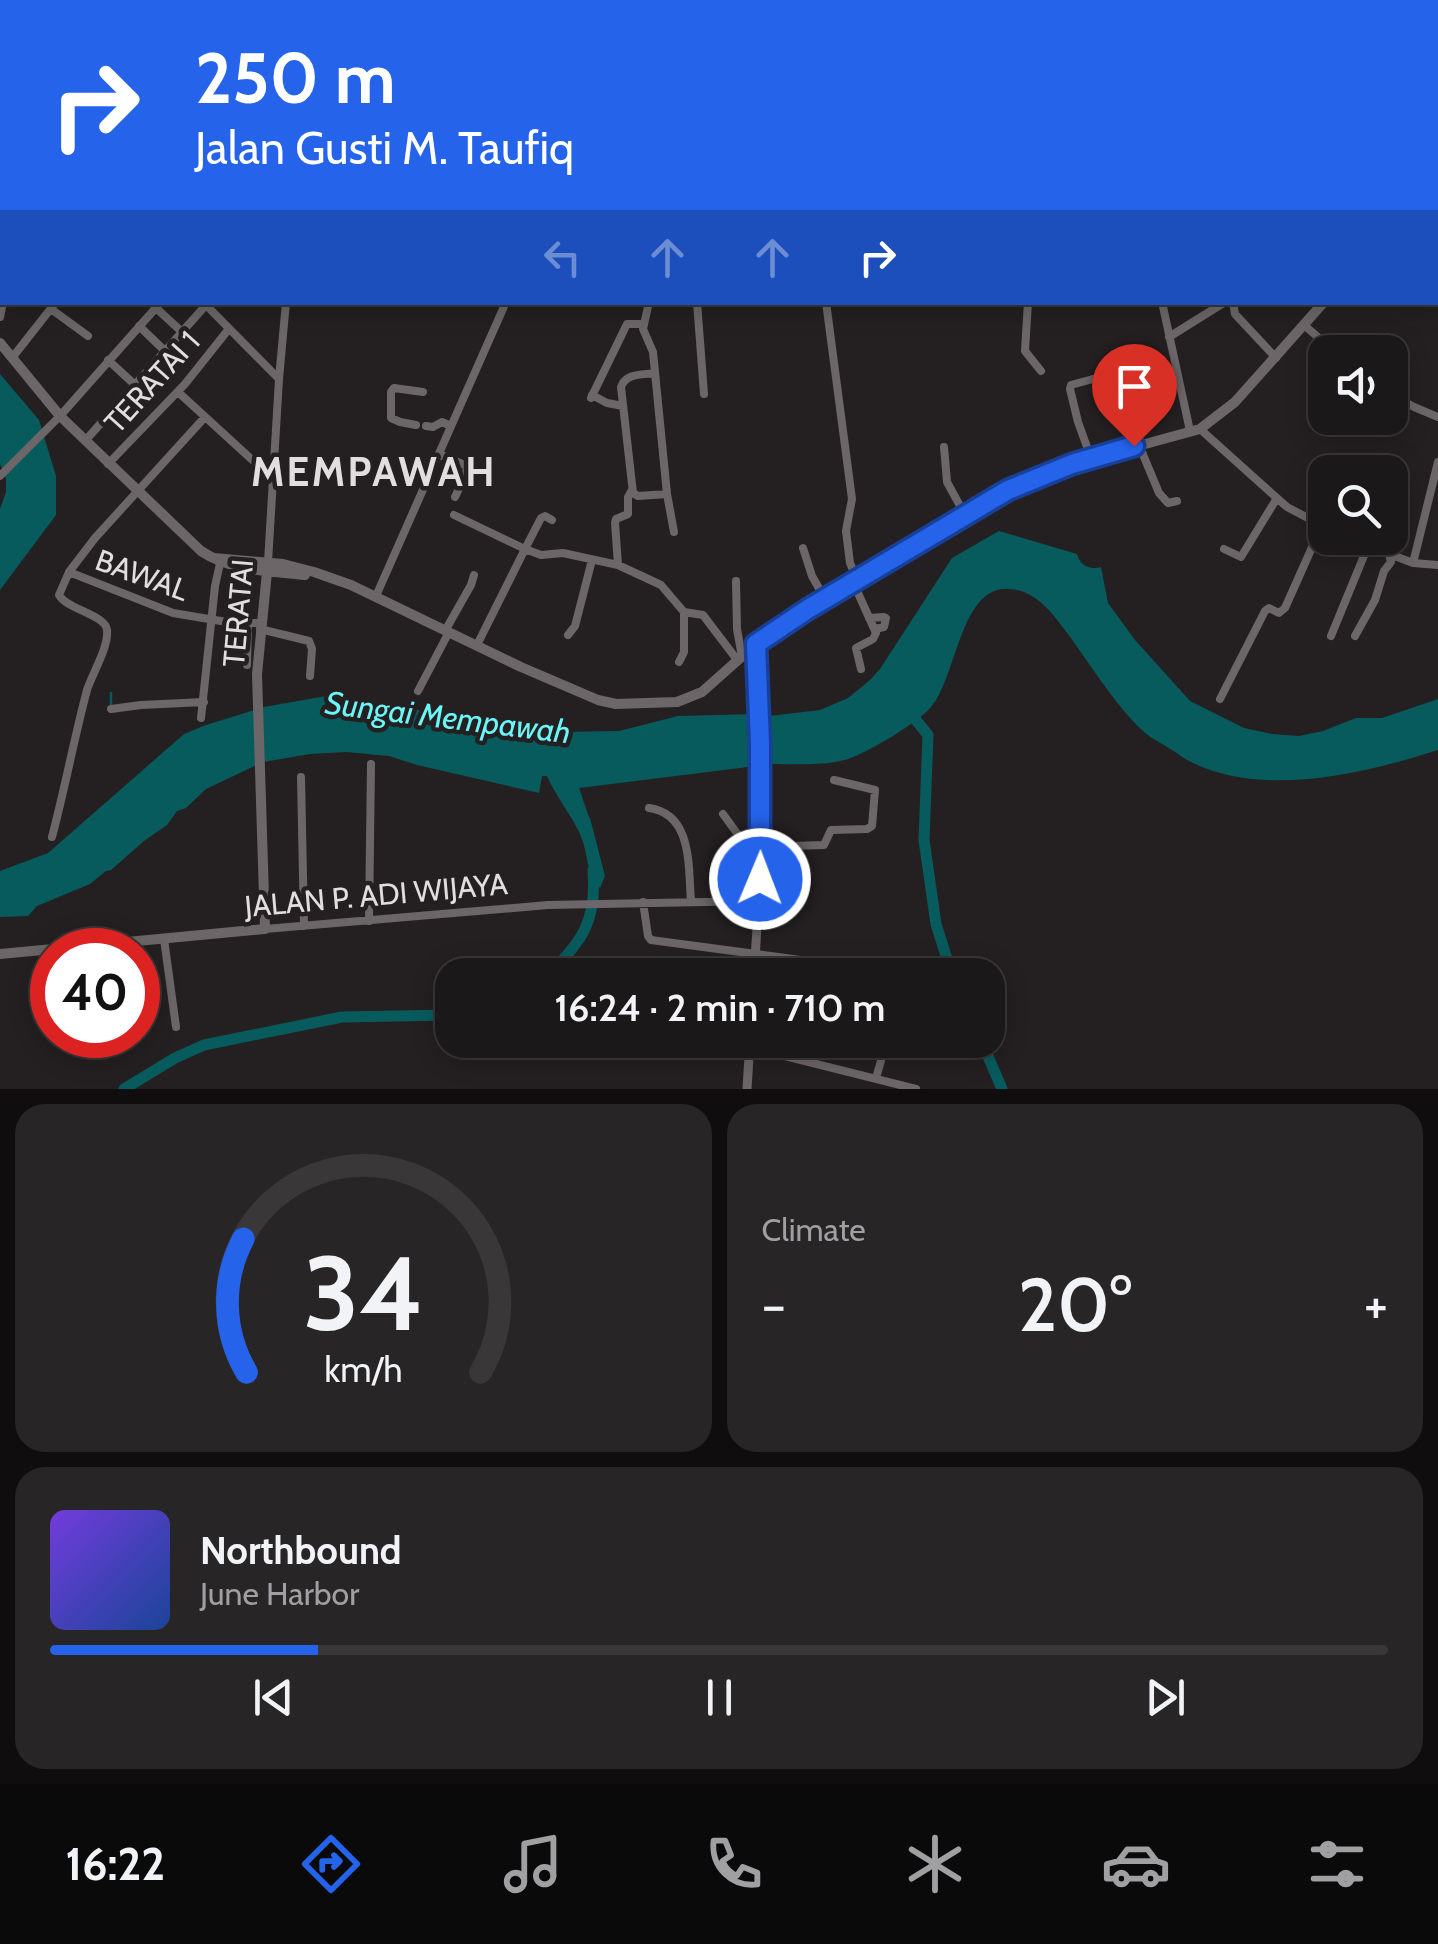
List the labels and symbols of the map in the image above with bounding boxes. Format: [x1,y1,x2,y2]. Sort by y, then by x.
street label: TERATAI 1 [97,323,207,441]
pin [1092,344,1177,447]
district label: MEMPAWAH [251,447,497,496]
street label: BAWAL [91,541,193,609]
street label: TERATAI [215,558,261,668]
water label: Sungai Mempawah [323,683,573,751]
position arrow [708,827,812,931]
street label: JALAN P. ADI WIJAYA [242,865,509,925]
speed limit sign: 40 [30,928,160,1058]

